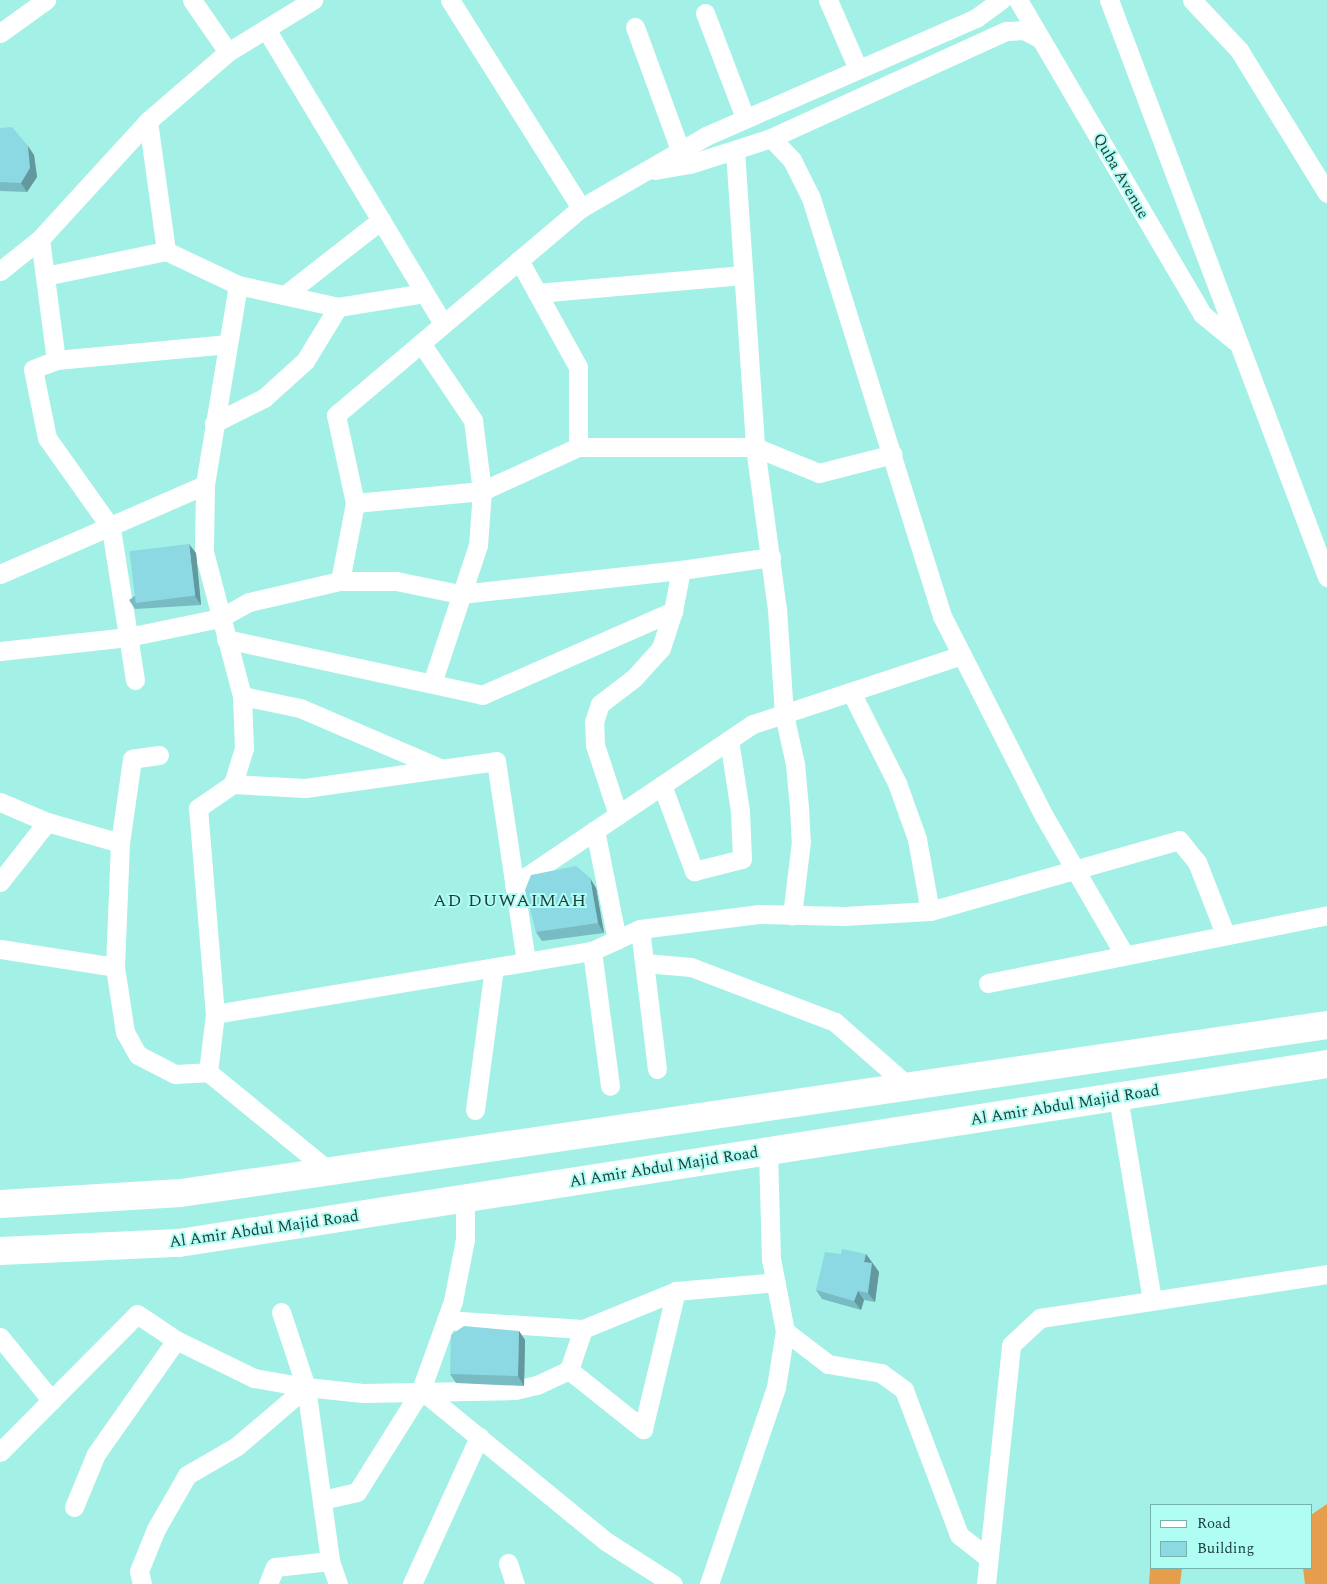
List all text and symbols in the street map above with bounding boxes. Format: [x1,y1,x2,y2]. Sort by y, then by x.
street label: Quba Avenue [1089,130,1153,222]
district label: AD DUWAIMAH [432,890,588,912]
street label: Al Amir Abdul Majid Road [969,1081,1161,1129]
street label: Al Amir Abdul Majid Road [568,1143,760,1191]
street label: Al Amir Abdul Majid Road [168,1206,360,1252]
legend [1150,1504,1312,1569]
text: Road [1197,1512,1231,1535]
text: Building [1197,1537,1254,1560]

